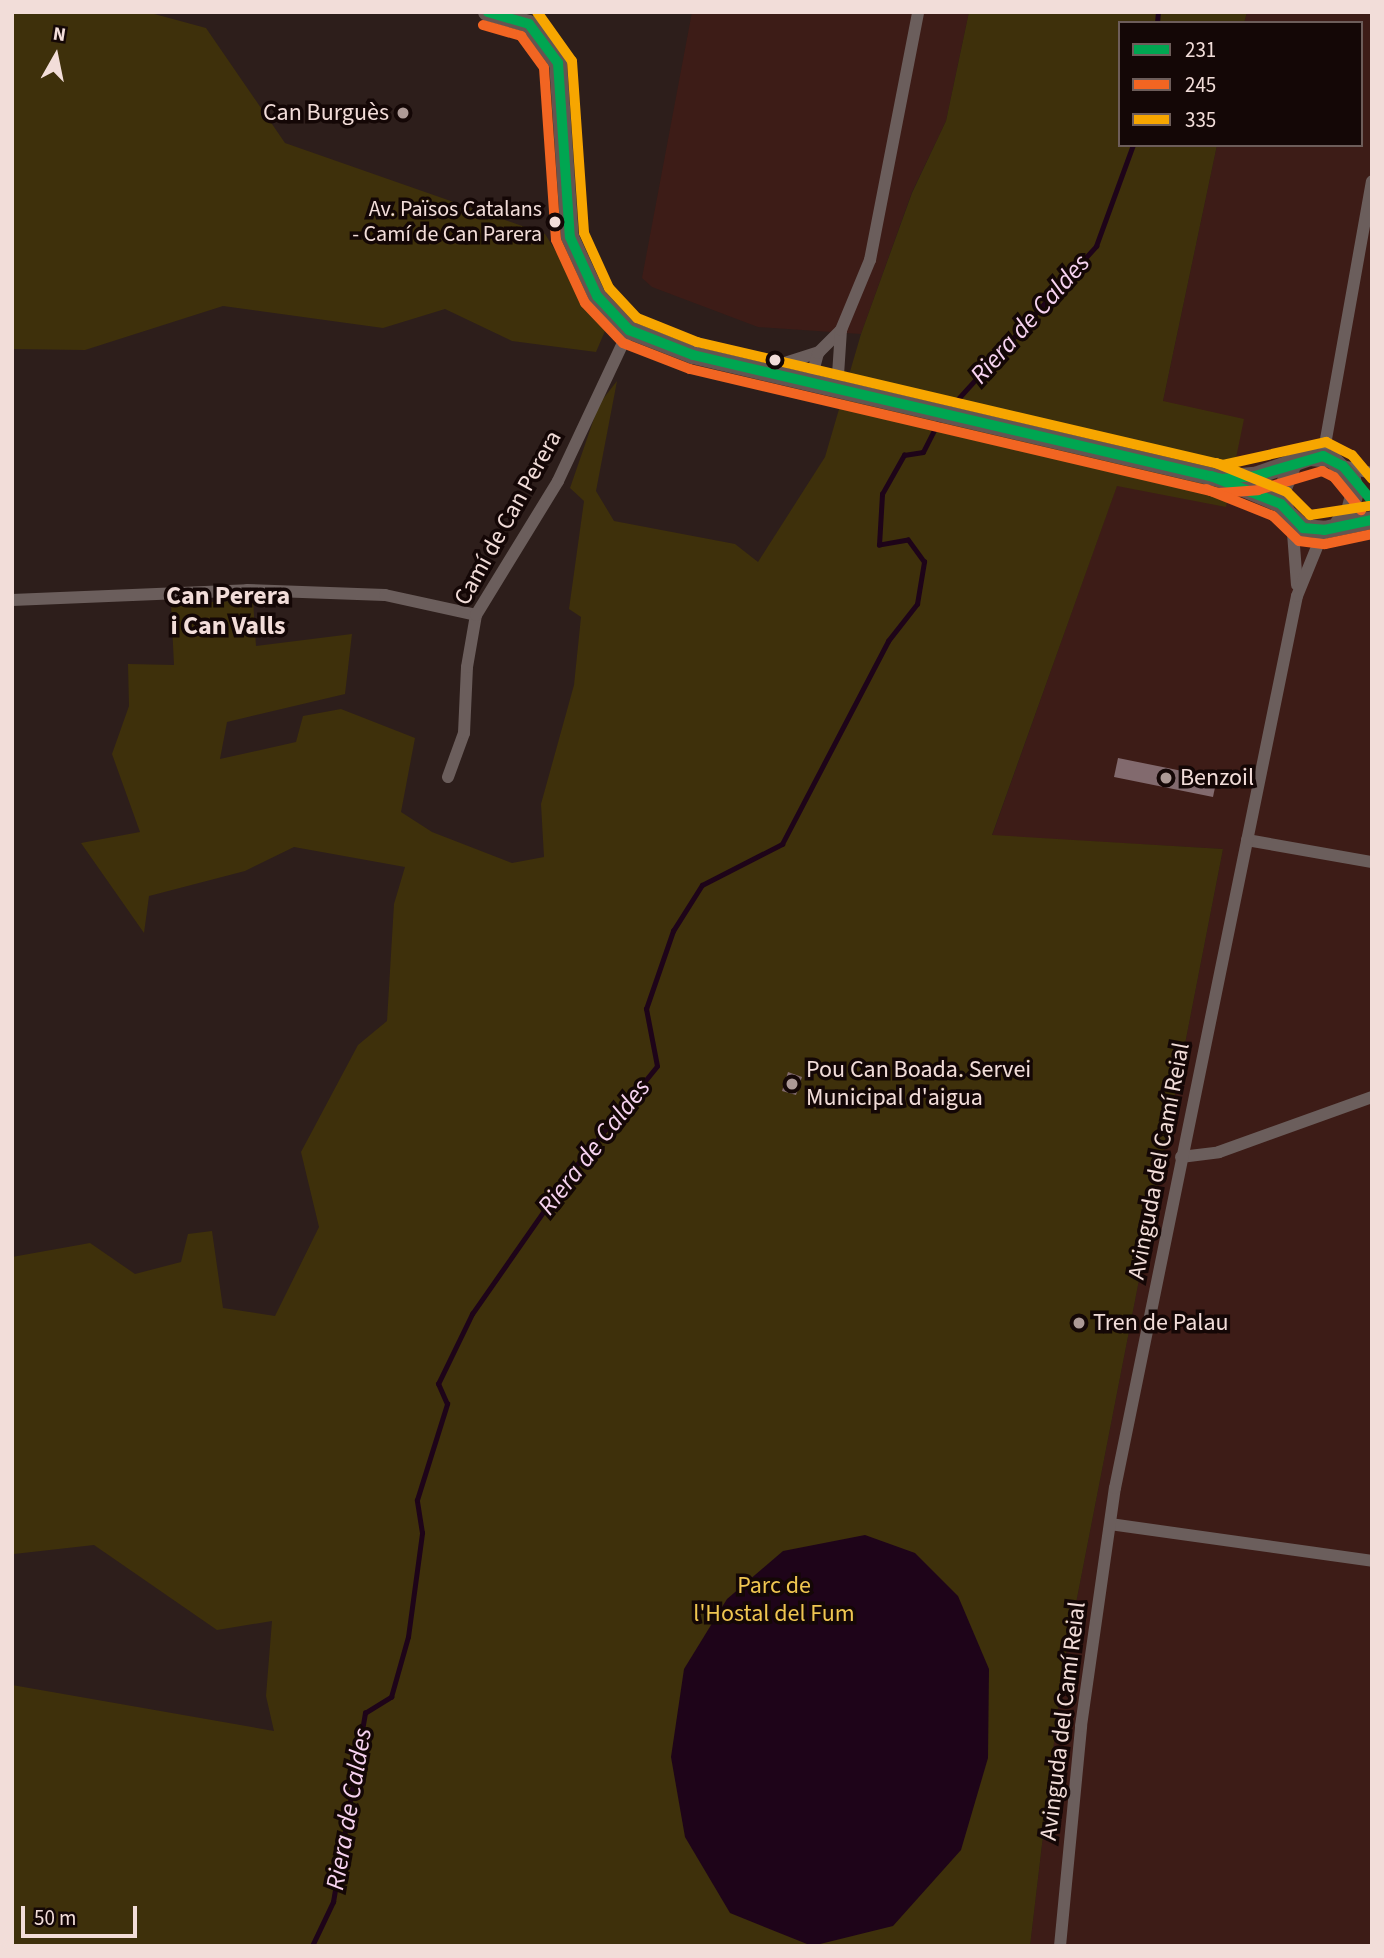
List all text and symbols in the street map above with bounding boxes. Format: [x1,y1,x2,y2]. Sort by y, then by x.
text: N [51,20,68,49]
north arrow [21,21,91,91]
legend [1118,21,1363,147]
text: 231 [1185,35,1216,65]
text: 245 [1185,70,1216,100]
place label: Can Burguès [263,99,389,127]
marker: Can Burguès [395,105,411,121]
text: 335 [1185,105,1216,135]
place label: Av. Països Catalans - Camí de Can Parera [352,196,542,248]
marker: Av. Països Catalans - Camí de Can Parera [548,215,562,229]
water label: Riera de Caldes [964,248,1096,390]
unlabelled marker [768,353,782,367]
street label: Camí de Can Perera [448,426,568,610]
district label: Can Perera i Can Valls [166,580,290,642]
place label: Benzoil [1180,764,1254,792]
marker: Benzoil [1158,770,1174,786]
street label: Avinguda del Camí Reial [1122,1040,1196,1282]
place label: Pou Can Boada. Servei Municipal d'aigua [806,1056,1031,1112]
water label: Riera de Caldes [531,1073,657,1221]
marker: Pou Can Boada. Servei Municipal d'aigua [784,1076,800,1092]
place label: Tren de Palau [1093,1309,1229,1337]
marker: Tren de Palau [1071,1315,1087,1331]
park label: Parc de l'Hostal del Fum [693,1572,855,1628]
street label: Avinguda del Camí Reial [1034,1600,1092,1842]
water label: Riera de Caldes [319,1726,379,1892]
scale bar [24,1892,140,1936]
text: 50 m [34,1903,76,1933]

